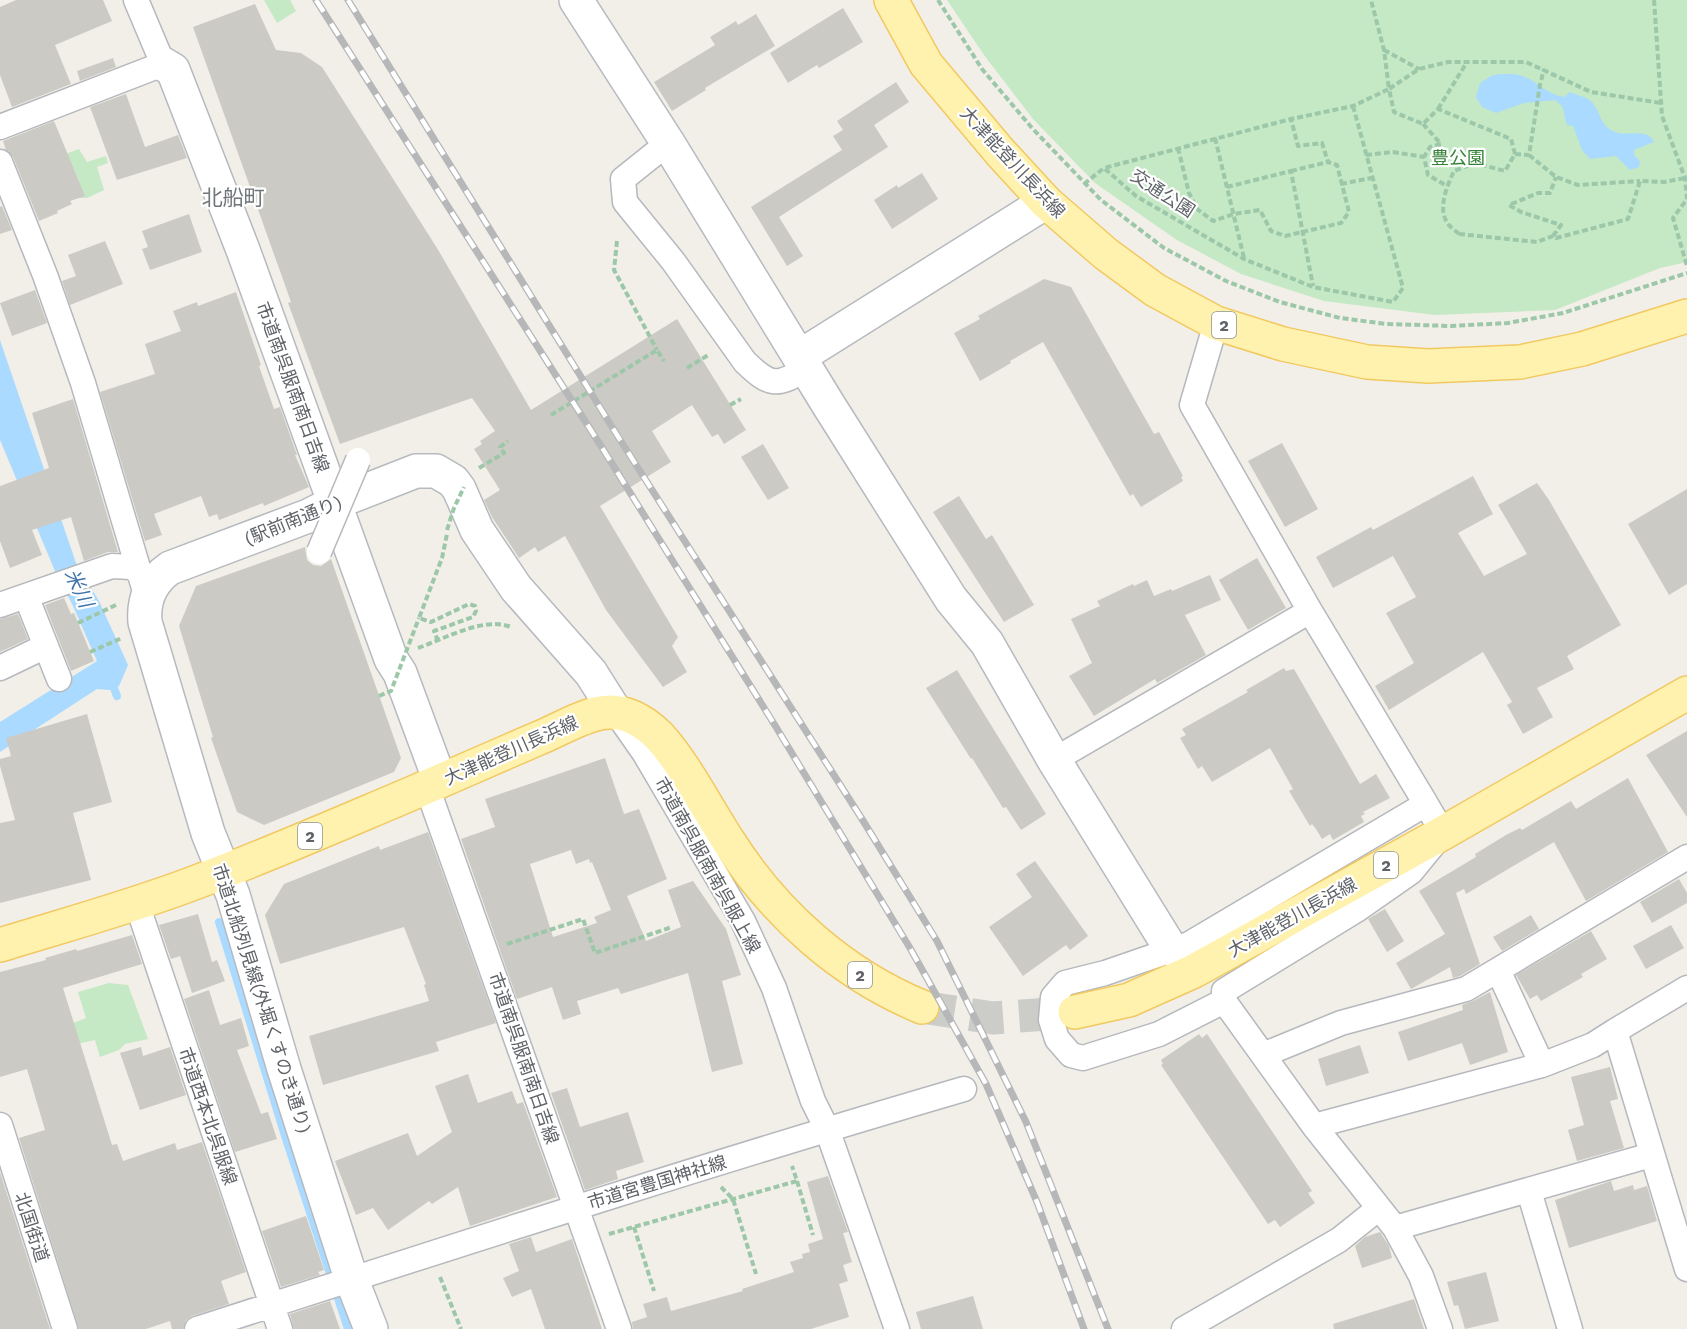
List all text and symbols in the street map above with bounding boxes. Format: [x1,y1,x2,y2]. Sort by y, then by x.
street label: 大津能登川長浜線 [956,102,1070,222]
park label: 豊公園 [1431,147,1485,168]
street label: 交通公園 [1127,165,1199,221]
district label: 北船町 [202,185,265,210]
street label: 市道南呉服南南日吉線 [252,299,334,475]
road number: 2 [1212,312,1236,338]
street label: (駅前南通り) [241,491,345,549]
water label: 米川 [60,565,99,613]
street label: 大津能登川長浜線 [441,711,581,789]
street label: 市道南呉服南南呉服上線 [651,773,765,957]
road number: 2 [298,823,322,849]
road number: 2 [1374,852,1398,878]
street label: 市道北船列見線(外堀くすのき通り) [208,861,316,1135]
street label: 大津能登川長浜線 [1224,873,1360,961]
road number: 2 [848,962,872,988]
street label: 市道南呉服南南日吉線 [485,969,563,1147]
street label: 市道西本北呉服線 [175,1045,241,1187]
street label: 市道宮豊国神社線 [585,1151,729,1213]
street label: 北国街道 [11,1190,53,1264]

